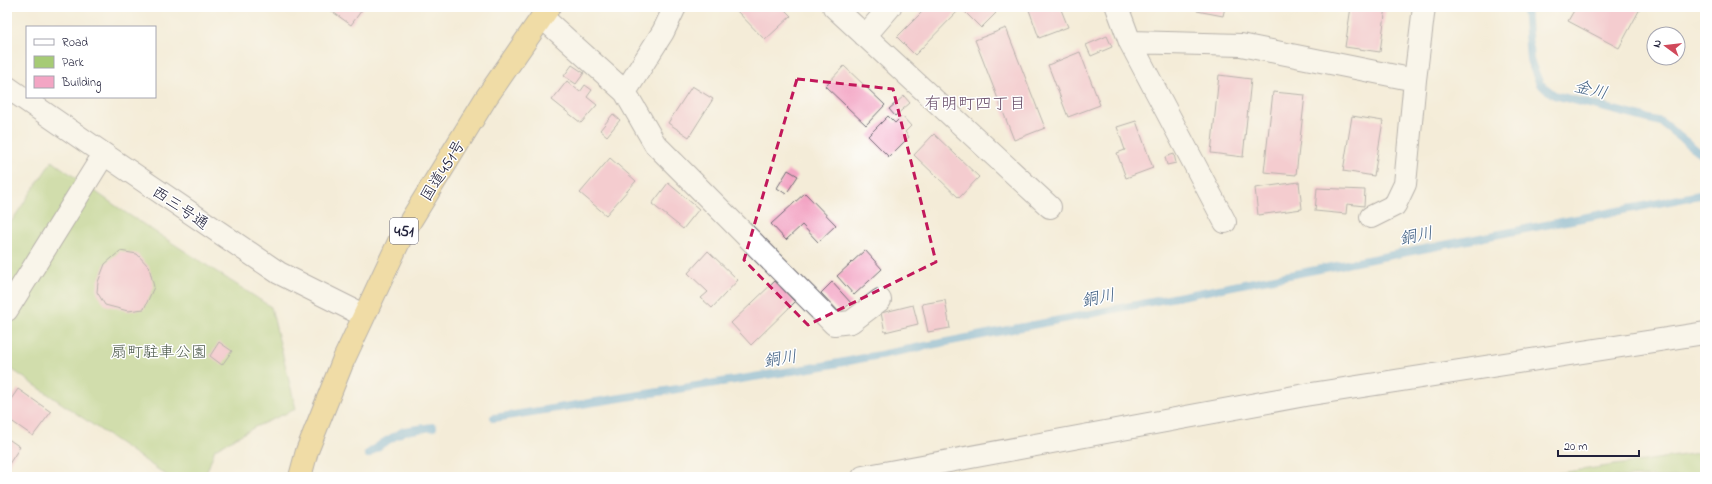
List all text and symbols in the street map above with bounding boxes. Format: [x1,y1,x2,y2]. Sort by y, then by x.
legend [26,26,156,98]
north arrow [1646,26,1686,66]
text: Road [62,34,88,52]
text: N [1649,38,1666,49]
text: Park [62,54,84,72]
text: Building [61,74,101,93]
water label: 金川 [1571,74,1610,107]
district label: 有明町四丁目 [924,92,1026,117]
street label: 国道451号 [415,136,472,207]
street label: 西三号通 [147,181,213,237]
road number: 451 [390,218,418,244]
water label: 銅川 [1397,221,1435,252]
water label: 銅川 [1079,283,1117,314]
park label: 扇町駐車公園 [111,341,207,365]
water label: 銅川 [761,344,799,374]
scale bar [1558,432,1639,458]
text: 20 m [1564,438,1587,456]

